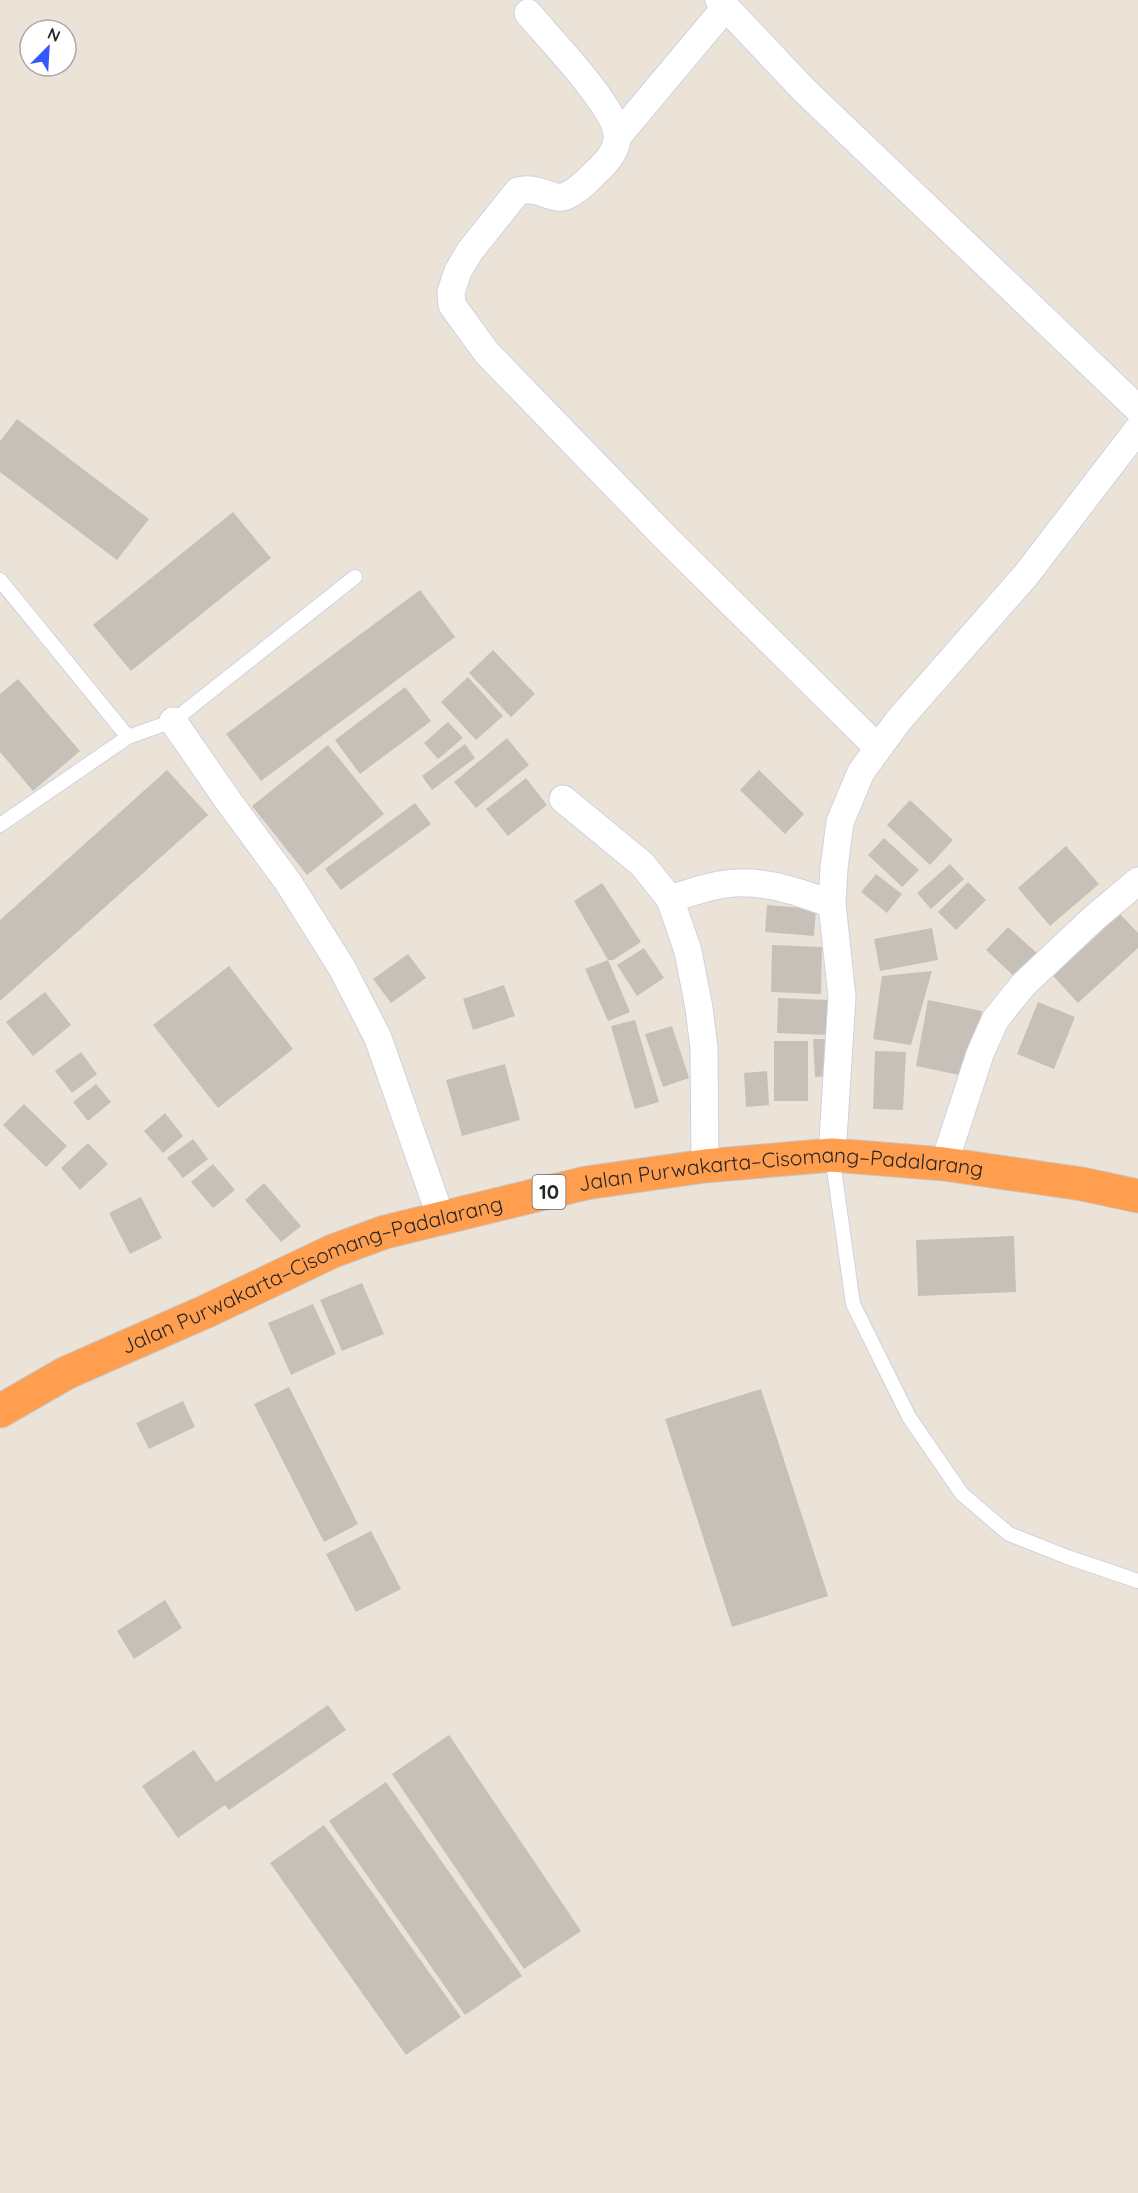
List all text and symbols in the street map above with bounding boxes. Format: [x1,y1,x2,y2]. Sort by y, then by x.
north arrow [18,18,78,78]
text: N [45,23,64,46]
street label: Jalan Purwakarta–Cisomang–Padalarang [575,1141,985,1196]
road number: 10 [532,1175,566,1209]
street label: Jalan Purwakarta–Cisomang–Padalarang [117,1190,505,1359]

